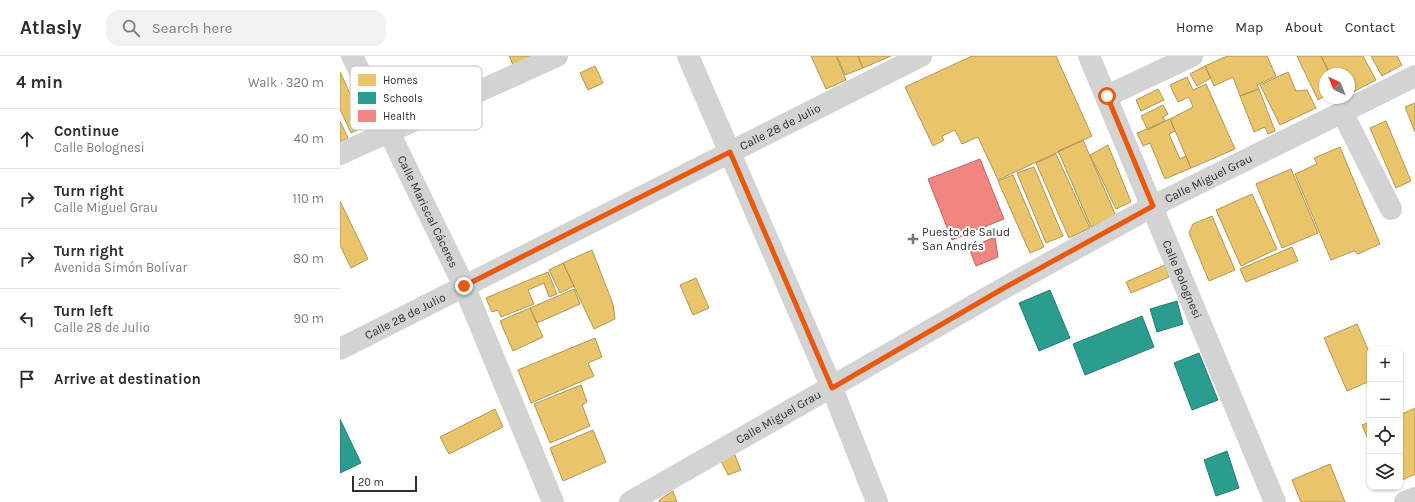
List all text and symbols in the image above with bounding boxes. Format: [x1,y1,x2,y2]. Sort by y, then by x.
search box [106,10,386,46]
text: Atlasly [20,17,82,39]
icon: search [120,17,142,39]
text: Search here [152,19,232,37]
text: Home [1176,19,1213,36]
text: Map [1235,19,1263,36]
text: About [1285,19,1323,36]
text: Contact [1345,19,1395,36]
legend [350,66,482,130]
north arrow [1319,68,1355,104]
text: 4 min [16,72,63,92]
text: Homes [383,74,418,87]
text: Walk · 320 m [248,75,324,90]
route start [1098,87,1116,105]
text: Schools [383,92,423,105]
street label: Calle 28 de Julio [737,101,823,153]
text: Health [383,110,416,123]
text: Continue [54,122,119,140]
icon: ahead [16,128,38,150]
text: 40 m [294,131,324,146]
text: Calle Bolognesi [54,140,145,155]
street label: Calle Miguel Grau [1162,151,1255,206]
street label: Calle Mariscal Cáceres [395,153,461,270]
text: Turn right [54,182,124,200]
icon: right [16,188,38,210]
text: 110 m [292,191,324,206]
text: Calle Miguel Grau [54,200,158,215]
place label: Puesto de Salud San Andrés [922,225,1010,253]
marker: Puesto de Salud San Andrés [907,233,919,245]
street label: Calle Bolognesi [1160,238,1205,321]
text: Turn right [54,242,124,260]
icon: right [16,248,38,270]
text: 80 m [293,251,324,266]
text: Avenida Simón Bolívar [54,260,187,275]
route end [455,277,473,295]
street label: Calle 28 de Julio [362,290,448,342]
text: Turn left [54,302,113,320]
icon: left [16,308,38,330]
text: 90 m [293,311,324,326]
text: Calle 28 de Julio [54,320,150,335]
map controls [1367,346,1403,490]
button: + [1367,346,1403,382]
icon: arrive [16,368,38,390]
text: Arrive at destination [54,370,201,388]
button: − [1367,382,1403,418]
street label: Calle Miguel Grau [733,387,824,447]
button: locate [1367,418,1403,454]
button: layers [1367,454,1403,490]
scale bar [352,474,417,493]
text: 20 m [358,476,384,489]

